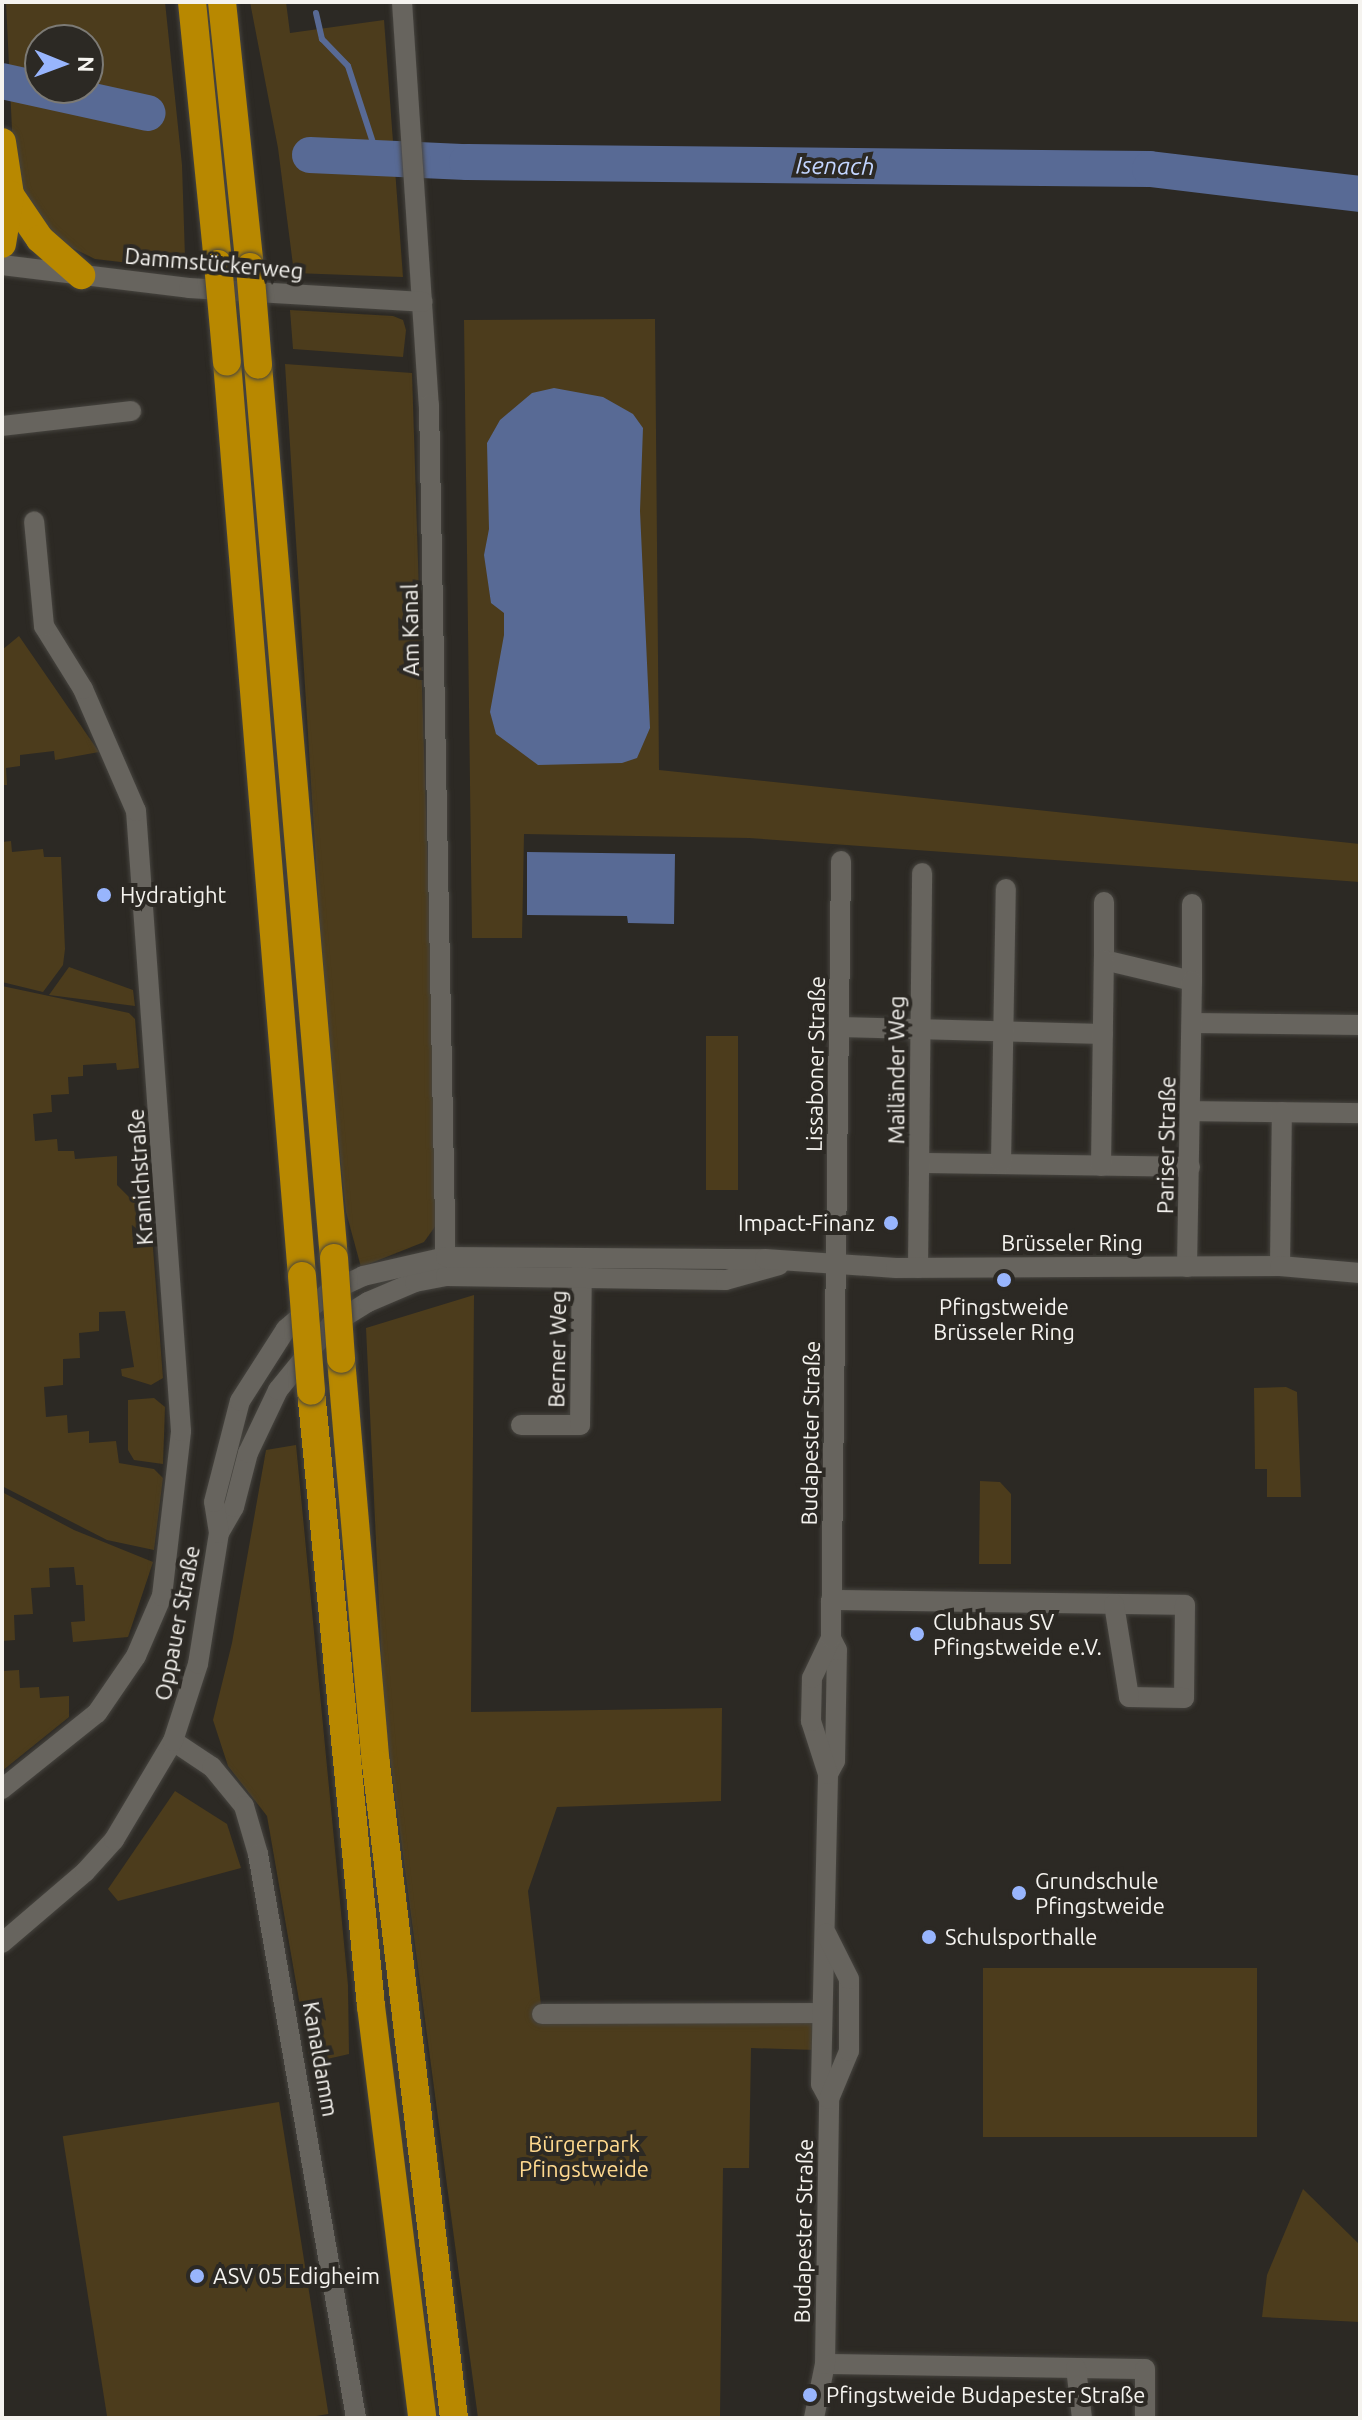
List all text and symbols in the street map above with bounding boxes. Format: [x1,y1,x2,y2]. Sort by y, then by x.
north arrow [24,24,104,104]
text: N [74,56,99,73]
water label: Isenach [795,151,875,181]
street label: Dammstückerweg [124,242,304,284]
street label: Am Kanal [396,583,424,677]
place label: Hydratight [120,882,226,908]
marker: Hydratight [95,886,113,904]
street label: Lissaboner Straße [800,976,830,1152]
street label: Mailänder Weg [883,996,909,1144]
street label: Pariser Straße [1152,1076,1180,1214]
street label: Kranichstraße [122,1108,158,1246]
place label: Impact-Finanz [738,1210,875,1236]
marker: Impact-Finanz [882,1214,900,1232]
street label: Brüsseler Ring [1001,1230,1143,1256]
marker: Pfingstweide Brüsseler Ring [995,1271,1013,1289]
street label: Berner Weg [543,1290,571,1408]
place label: Pfingstweide Brüsseler Ring [933,1293,1075,1344]
street label: Budapester Straße [795,1340,825,1526]
street label: Oppauer Straße [149,1543,205,1703]
place label: Clubhaus SV Pfingstweide e.V. [933,1608,1102,1660]
marker: Clubhaus SV Pfingstweide e.V. [908,1625,926,1643]
place label: Grundschule Pfingstweide [1035,1867,1165,1918]
marker: Grundschule Pfingstweide [1010,1884,1028,1902]
place label: Schulsporthalle [945,1924,1097,1950]
marker: Schulsporthalle [920,1928,938,1946]
street label: Kanaldamm [298,1999,344,2119]
park label: Bürgerpark Pfingstweide [519,2130,649,2182]
street label: Budapester Straße [788,2138,818,2324]
place label: ASV 05 Edigheim [213,2263,380,2289]
marker: ASV 05 Edigheim [188,2267,206,2285]
place label: Pfingstweide Budapester Straße [826,2382,1146,2408]
marker: Pfingstweide Budapester Straße [801,2386,819,2404]

